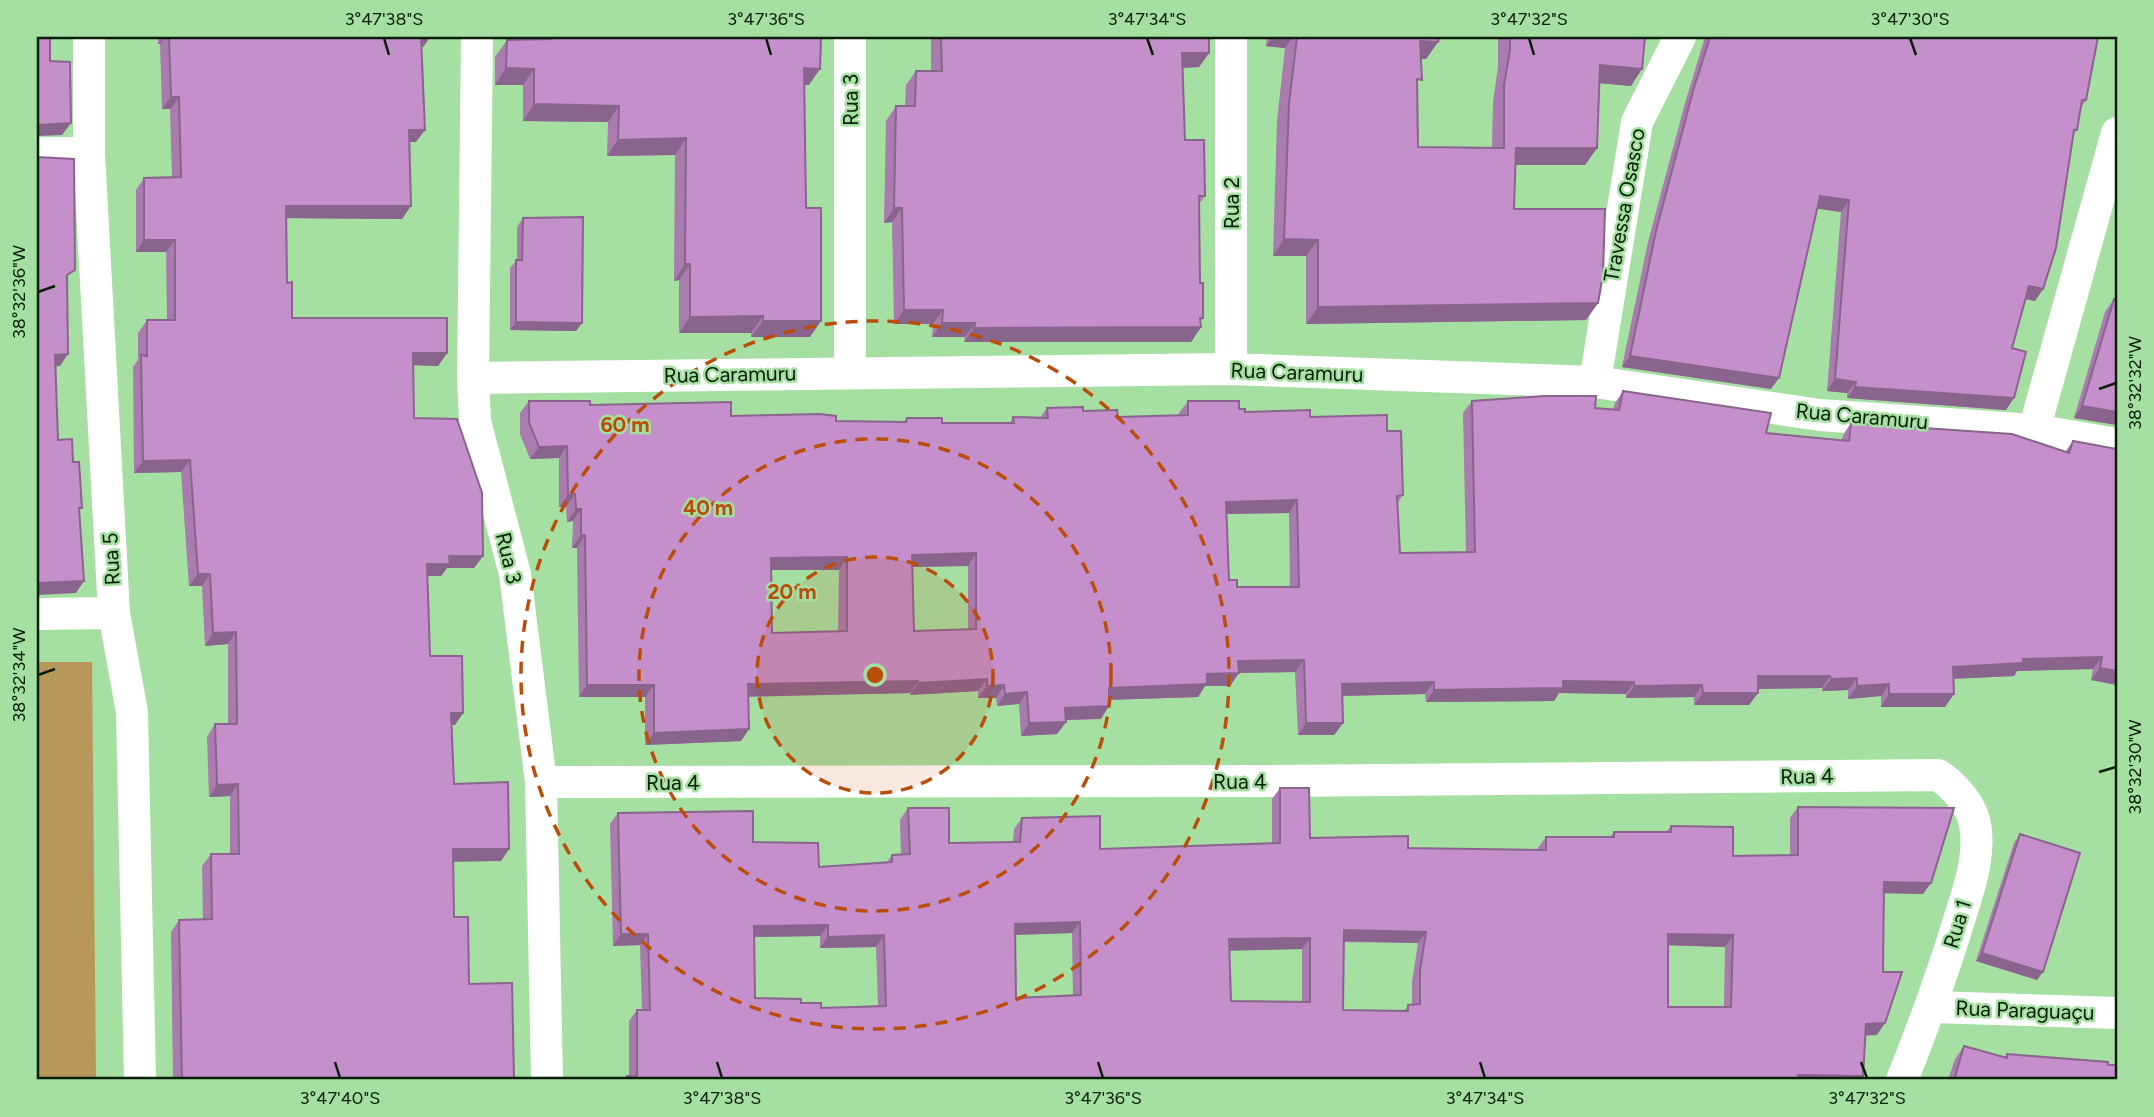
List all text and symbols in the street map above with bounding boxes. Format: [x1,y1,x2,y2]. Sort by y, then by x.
text: 3°47'38"S [345,8,423,30]
text: 3°47'36"S [727,8,805,30]
text: 3°47'34"S [1108,8,1186,30]
text: 3°47'32"S [1490,8,1568,30]
text: 3°47'30"S [1870,8,1950,30]
street label: Rua 3 [838,74,863,126]
street label: Travessa Osasco [1598,126,1650,284]
street label: Rua 2 [1219,177,1244,229]
text: 38°32'36"W [8,244,30,339]
text: 38°32'32"W [2124,335,2146,430]
street label: Rua Caramuru [1230,357,1364,387]
street label: Rua Caramuru [663,360,797,388]
street label: Rua Caramuru [1795,398,1929,434]
text: 60 m [600,412,650,437]
text: 40 m [683,495,733,520]
street label: Rua 3 [491,530,527,586]
street label: Rua 5 [97,532,125,586]
text: 20 m [767,579,817,604]
text: 38°32'34"W [8,627,30,722]
centre of rings [863,663,887,687]
text: 38°32'30"W [2124,719,2146,815]
street label: Rua 4 [1780,763,1834,789]
street label: Rua 4 [1213,769,1267,794]
street label: Rua 4 [646,770,700,795]
street label: Rua 1 [1938,897,1976,951]
street label: Rua Paraguaçu [1955,995,2095,1025]
text: 3°47'40"S [300,1087,380,1109]
text: 3°47'38"S [683,1087,761,1109]
text: 3°47'36"S [1064,1087,1142,1109]
text: 3°47'34"S [1446,1087,1524,1109]
text: 3°47'32"S [1828,1087,1906,1109]

